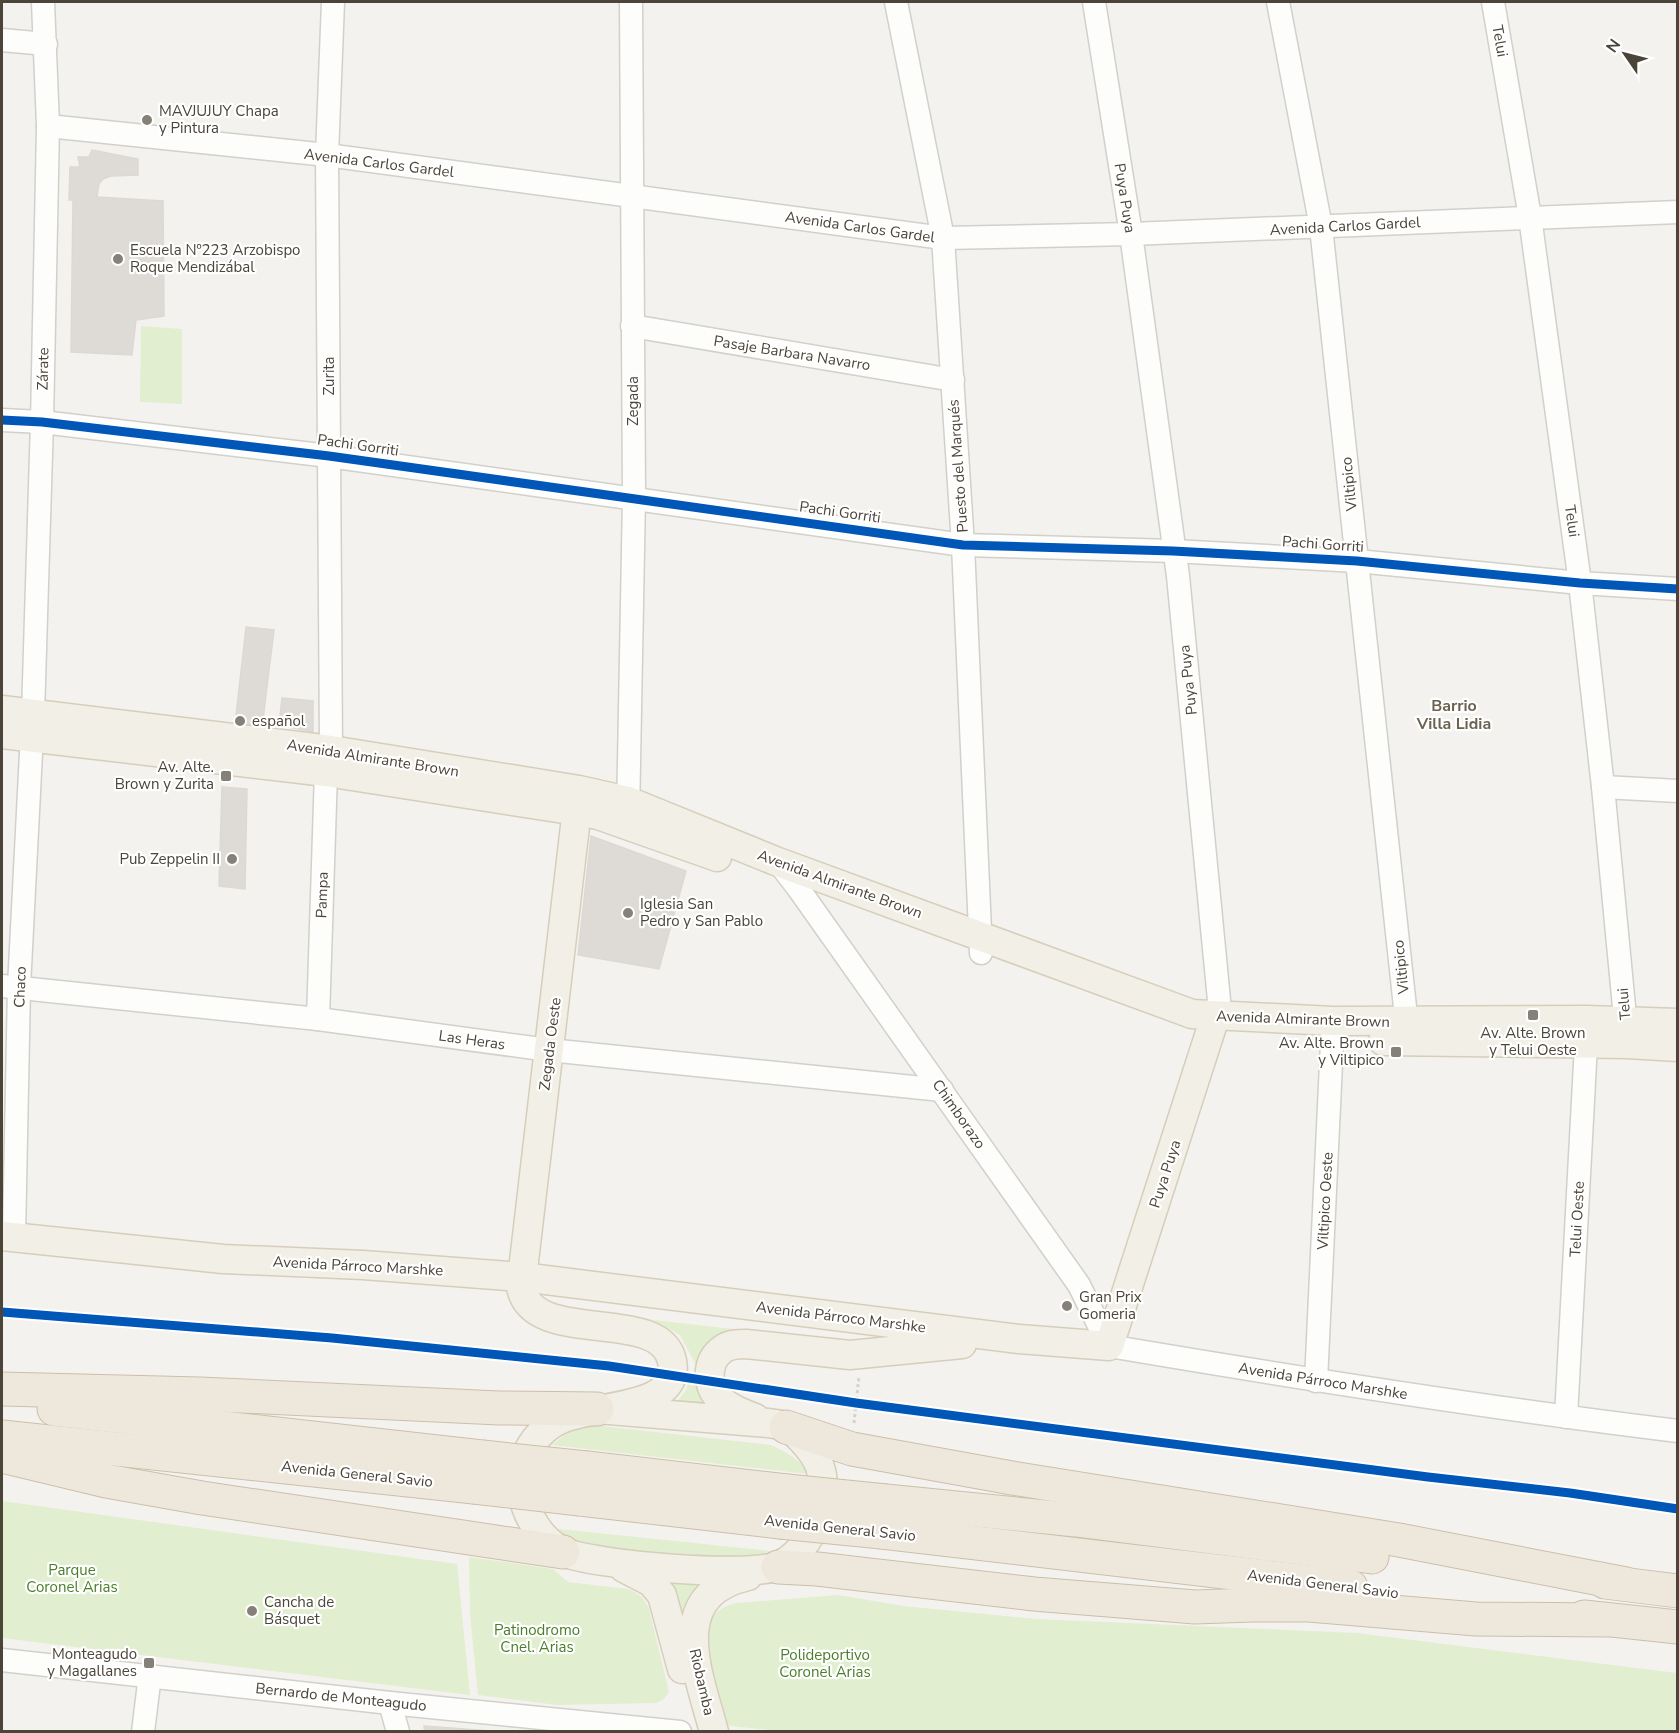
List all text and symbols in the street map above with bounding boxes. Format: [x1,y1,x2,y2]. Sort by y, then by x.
street label: Telui [1487,23,1513,59]
north arrow [1595,24,1655,84]
text: N [1601,35,1626,57]
place label: MAVJUJUY Chapa y Pintura [159,101,279,138]
marker: MAVJUJUY Chapa y Pintura [140,113,154,127]
street label: Avenida Carlos Gardel [303,144,456,182]
street label: Puya Puya [1110,162,1140,234]
street label: Avenida Carlos Gardel [784,207,937,247]
street label: Avenida Carlos Gardel [1269,212,1421,240]
place label: Escuela Nº223 Arzobispo Roque Mendizábal [130,240,300,277]
marker: Escuela Nº223 Arzobispo Roque Mendizábal [111,252,125,266]
street label: Pasaje Barbara Navarro [712,331,872,375]
street label: Zárate [33,347,53,391]
street label: Zurita [319,356,339,396]
street label: Zegada [623,376,643,426]
street label: Puesto del Marqués [943,399,973,533]
street label: Pachi Gorriti [316,429,400,461]
street label: Viltipico [1336,456,1362,513]
street label: Pachi Gorriti [798,496,882,528]
street label: Telui [1560,504,1584,538]
street label: Pachi Gorriti [1281,531,1365,557]
street label: Puya Puya [1174,644,1202,716]
district label: Barrio Villa Lidia [1416,695,1491,735]
place label: español [252,711,306,731]
marker: español [233,714,247,728]
street label: Avenida Almirante Brown [286,735,460,781]
place label: Av. Alte. Brown y Zurita [115,757,214,794]
marker: Av. Alte. Brown y Zurita [219,769,233,783]
street label: Avenida Almirante Brown [755,845,925,923]
place label: Pub Zeppelin II [120,849,220,869]
marker: Pub Zeppelin II [225,852,239,866]
street label: Pampa [311,871,333,919]
place label: Iglesia San Pedro y San Pablo [640,894,763,931]
marker: Iglesia San Pedro y San Pablo [621,906,635,920]
street label: Viltipico [1388,939,1414,996]
street label: Chaco [9,966,31,1008]
street label: Telui [1613,987,1635,1021]
street label: Zegada Oeste [534,996,566,1092]
street label: Avenida Almirante Brown [1216,1006,1390,1032]
marker: Av. Alte. Brown y Telui Oeste [1526,1008,1540,1022]
place label: Av. Alte. Brown y Telui Oeste [1480,1023,1586,1060]
street label: Las Heras [437,1025,507,1055]
place label: Av. Alte. Brown y Viltipico [1279,1033,1384,1070]
marker: Av. Alte. Brown y Viltipico [1389,1045,1403,1059]
street label: Chimborazo [928,1075,990,1153]
street label: Puya Puya [1145,1137,1185,1211]
street label: Viltipico Oeste [1312,1152,1338,1251]
street label: Telui Oeste [1565,1181,1589,1257]
street label: Avenida Párroco Marshke [272,1252,444,1280]
place label: Gran Prix Gomeria [1079,1287,1142,1324]
street label: Avenida Párroco Marshke [755,1297,927,1337]
marker: Gran Prix Gomeria [1060,1299,1074,1313]
street label: Avenida Párroco Marshke [1237,1358,1409,1404]
street label: Avenida General Savio [280,1456,434,1492]
street label: Avenida General Savio [763,1510,917,1546]
park label: Parque Coronel Arias [26,1560,118,1597]
street label: Avenida General Savio [1246,1565,1400,1603]
place label: Cancha de Básquet [264,1592,334,1629]
marker: Cancha de Básquet [245,1604,259,1618]
park label: Patinodromo Cnel. Arias [494,1620,580,1657]
place label: Monteagudo y Magallanes [47,1644,137,1681]
park label: Polideportivo Coronel Arias [779,1645,871,1682]
street label: Riobamba [685,1647,719,1717]
marker: Monteagudo y Magallanes [142,1656,156,1670]
street label: Bernardo de Monteagudo [255,1678,427,1716]

